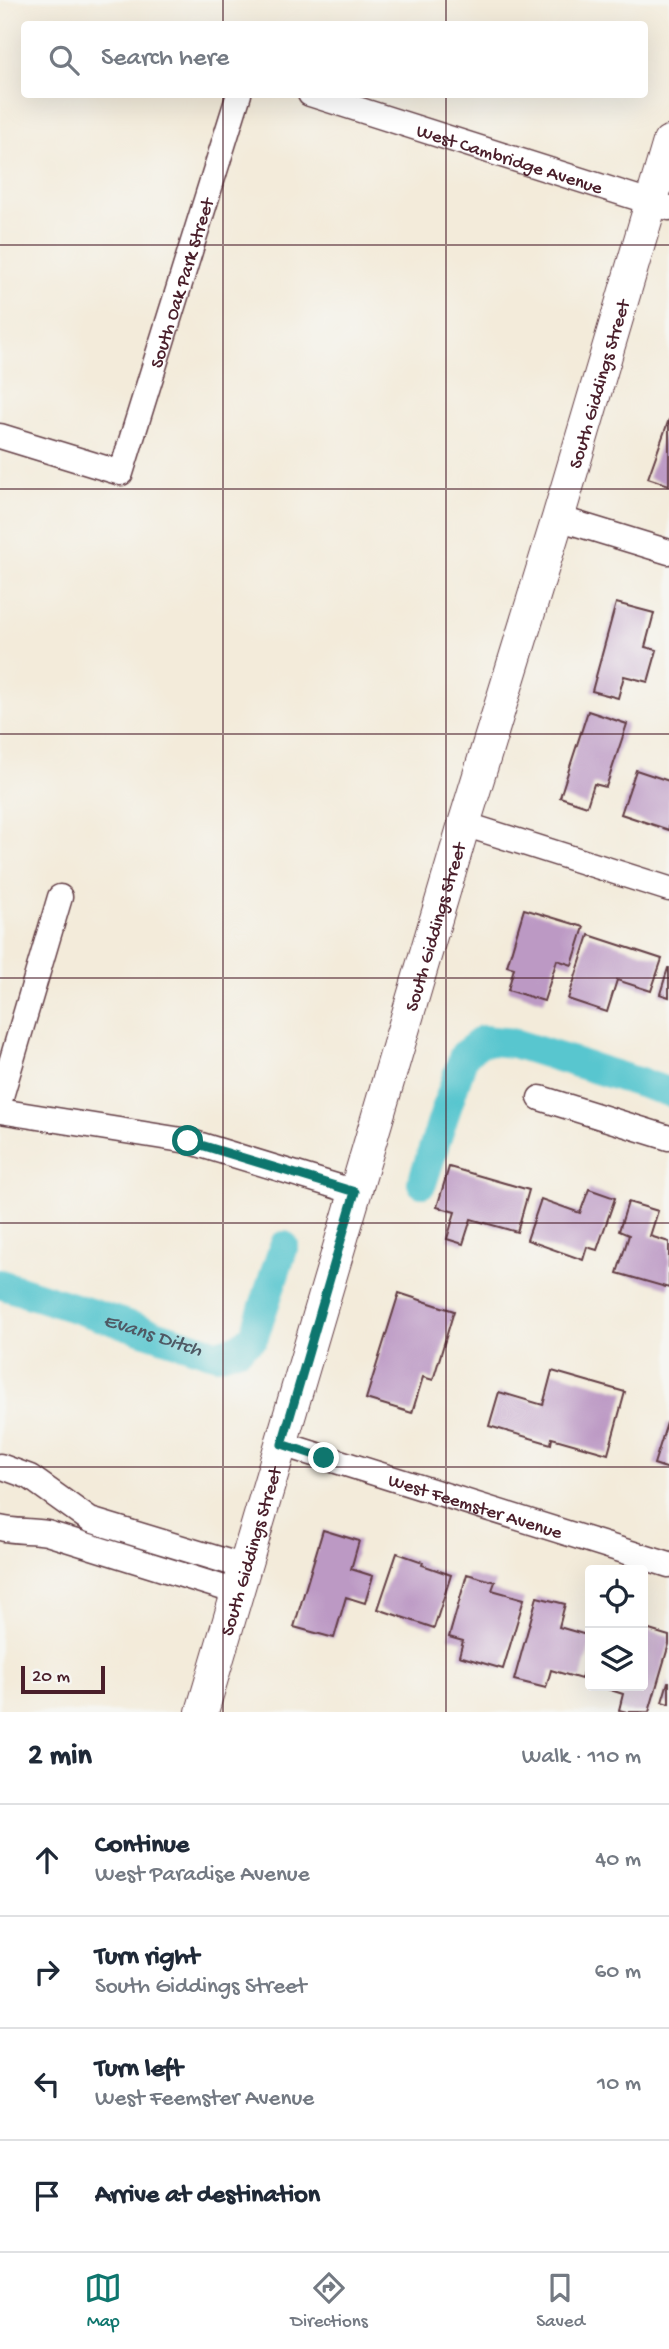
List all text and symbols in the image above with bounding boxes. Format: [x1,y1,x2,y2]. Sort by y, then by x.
search box [21,21,648,98]
icon: search [45,41,83,79]
text: Search here [101,44,229,75]
street label: West Cambridge Avenue [413,121,605,201]
street label: South Oak Park Street [146,194,222,371]
street label: South Giddings Street [565,296,637,472]
street label: South Giddings Street [401,838,474,1015]
route start [172,1125,203,1156]
water label: Evans Ditch [100,1309,205,1365]
route end [308,1442,339,1473]
street label: South Giddings Street [217,1463,289,1639]
street label: West Feemster Avenue [385,1470,565,1546]
map controls [585,1565,648,1691]
button: locate [585,1565,648,1628]
button: layers [585,1628,648,1691]
scale bar [21,1663,105,1695]
text: 20 m [32,1666,70,1689]
text: 2 min [28,1740,92,1775]
text: Walk · 110 m [522,1744,641,1771]
text: Continue [95,1831,189,1862]
icon: ahead [28,1841,66,1879]
text: 40 m [595,1847,641,1874]
text: West Paradise Avenue [95,1862,310,1889]
text: Turn right [95,1943,199,1974]
icon: right [28,1953,66,1991]
text: 60 m [595,1959,641,1986]
text: South Giddings Street [95,1974,306,2001]
text: Turn left [95,2055,183,2086]
icon: left [28,2065,66,2103]
text: 10 m [597,2071,641,2098]
text: West Feemster Avenue [95,2086,314,2113]
icon: arrive [28,2177,66,2215]
text: Arrive at destination [95,2181,320,2212]
tab: Map [84,2269,122,2334]
tab: Directions [291,2269,368,2334]
tab: Saved [536,2269,585,2334]

